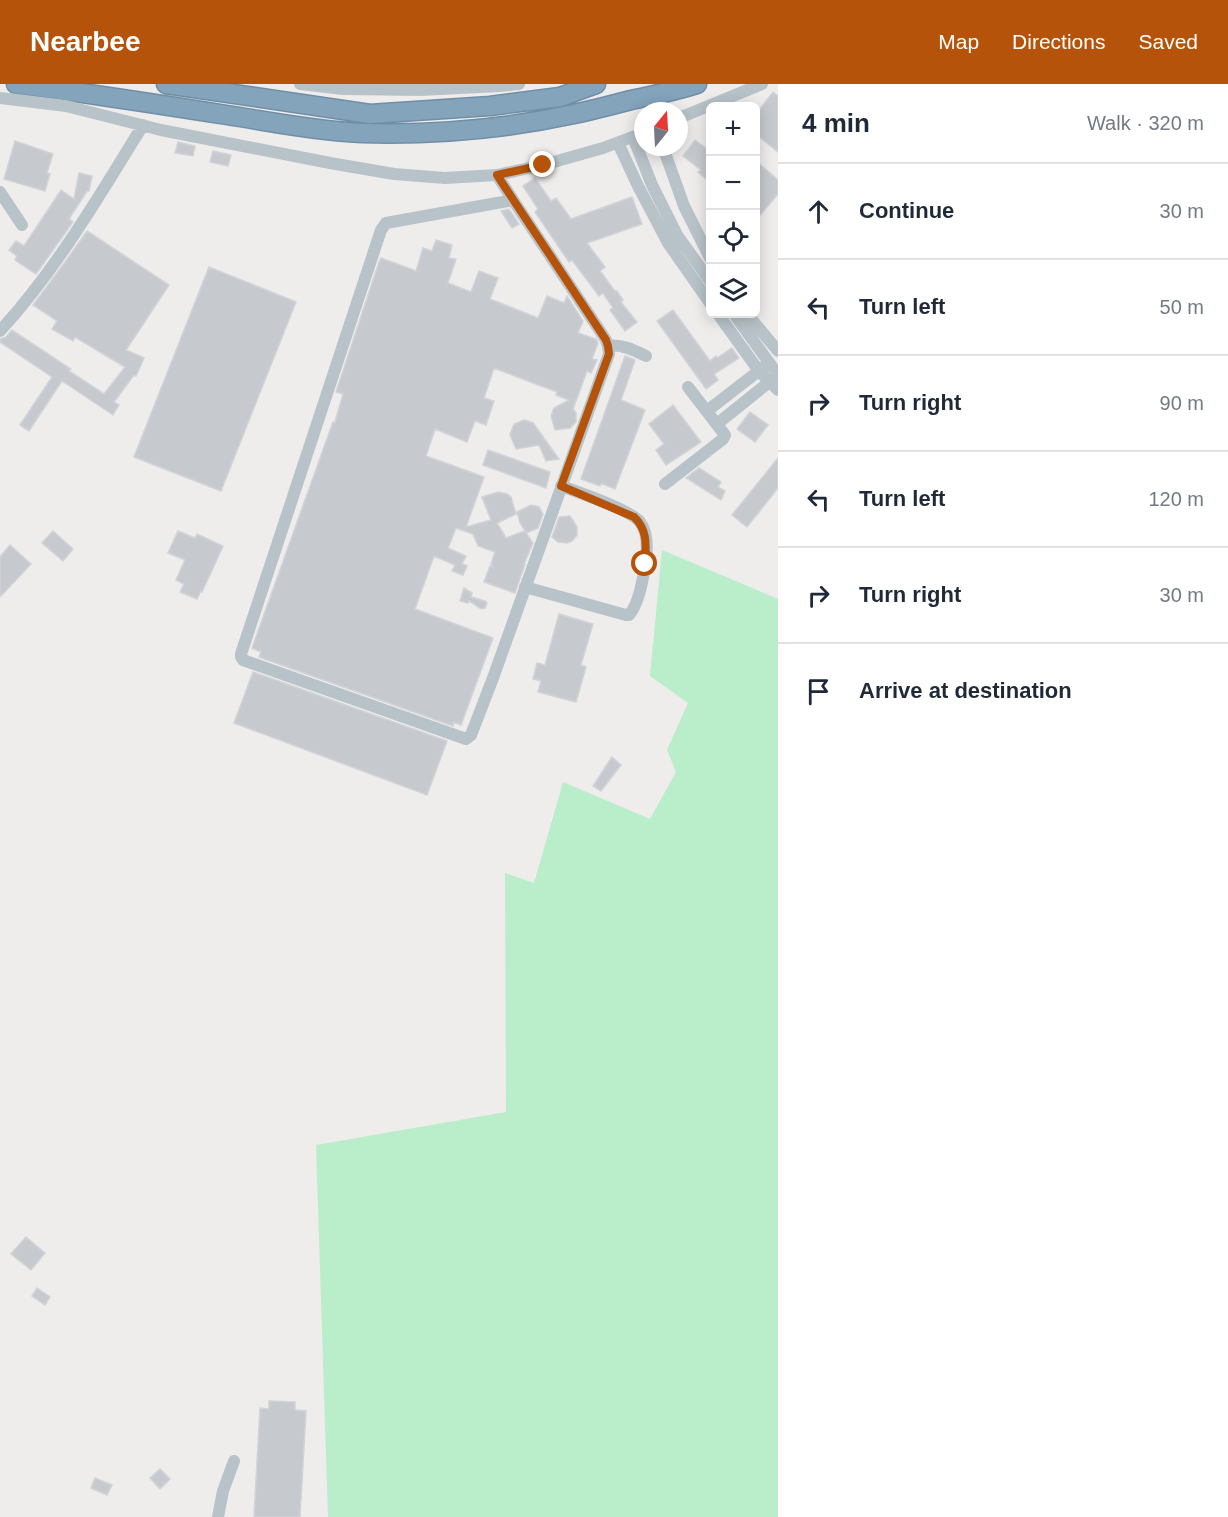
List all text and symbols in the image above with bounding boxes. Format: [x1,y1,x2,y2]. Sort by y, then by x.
text: Nearbee [30,26,141,57]
text: Map [938,30,979,53]
text: Directions [1012,30,1105,53]
text: Saved [1138,30,1198,53]
north arrow [634,102,688,156]
map controls [706,102,760,318]
button: + [706,102,760,156]
text: 4 min [802,108,870,138]
text: Walk · 320 m [1087,112,1204,134]
route end [529,151,555,177]
button: − [706,156,760,210]
icon: ahead [802,195,835,228]
text: Continue [859,198,954,223]
text: 30 m [1160,200,1204,222]
button: locate [706,210,760,264]
button: layers [706,264,760,318]
icon: left [802,291,835,324]
text: Turn left [859,294,945,319]
text: 50 m [1160,296,1204,318]
icon: right [802,387,835,420]
text: Turn right [859,390,961,415]
text: 90 m [1160,392,1204,414]
icon: left [802,483,835,516]
text: Turn left [859,486,945,511]
text: 120 m [1148,488,1204,510]
route start [631,550,657,576]
icon: right [802,579,835,612]
text: Turn right [859,582,961,607]
text: 30 m [1160,584,1204,606]
icon: arrive [802,675,835,708]
text: Arrive at destination [859,678,1072,703]

